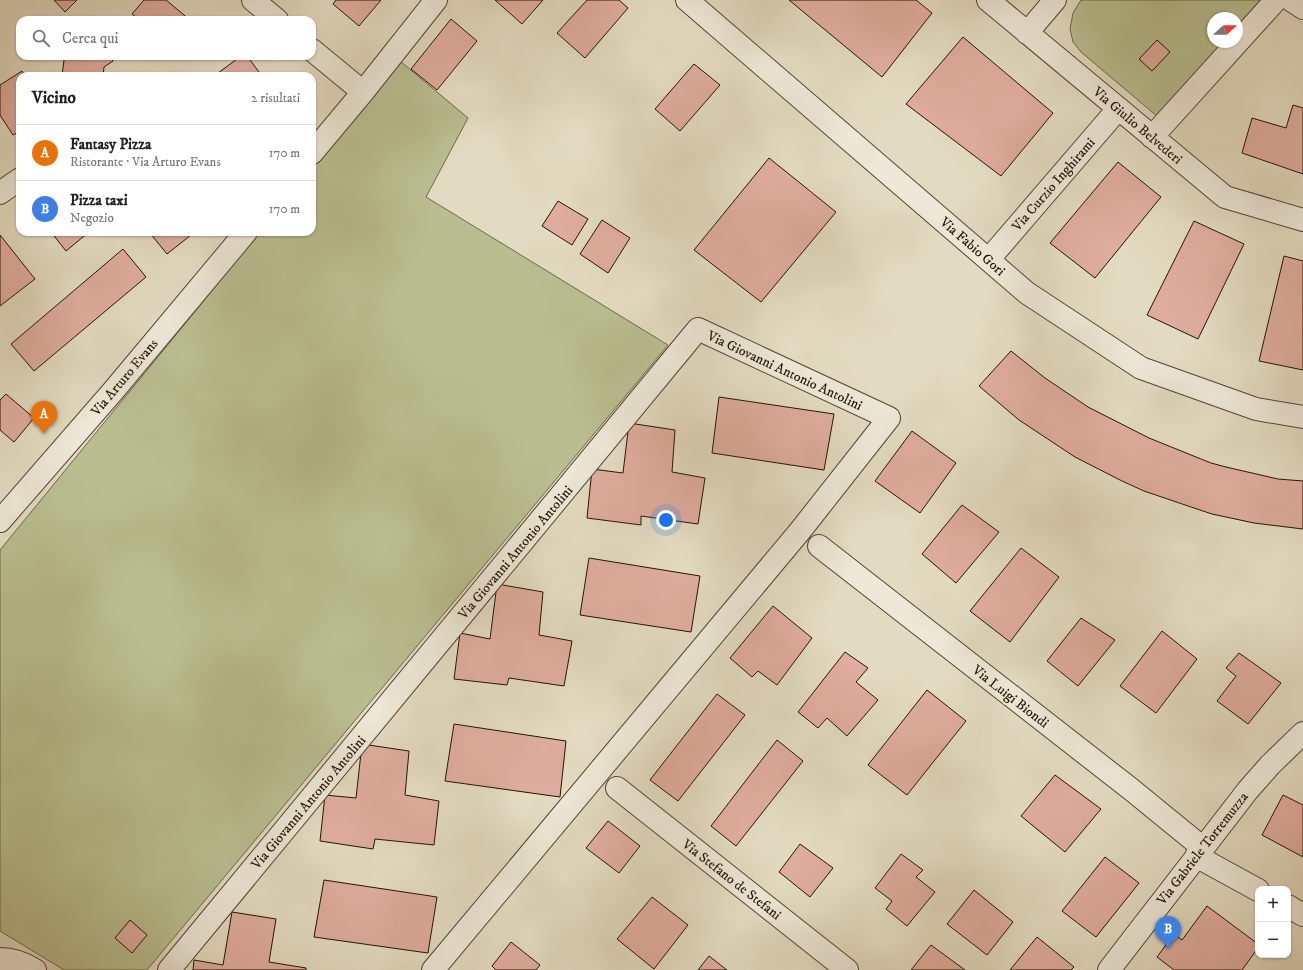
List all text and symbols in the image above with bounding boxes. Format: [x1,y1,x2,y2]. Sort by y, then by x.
north arrow [1207,12,1243,48]
search box [16,16,316,60]
icon: search [30,27,52,49]
text: Cerca qui [62,29,118,48]
street label: Via Giulio Belvederi [1088,82,1186,169]
text: Vicino [32,87,76,109]
text: 2 risultati [251,90,300,106]
street label: Via Curzio Inghirami [1008,134,1100,236]
text: Fantasy Pizza [70,135,151,154]
text: A [41,145,49,161]
text: 170 m [269,145,300,161]
text: Ristorante · Via Arturo Evans [70,154,221,170]
text: Pizza taxi [70,191,128,210]
text: B [41,201,49,217]
text: 170 m [269,201,300,217]
text: Negozio [70,210,114,226]
street label: Via Fabio Gori [935,213,1009,280]
street label: Via Giovanni Antonio Antolini [703,327,865,415]
street label: Via Arturo Evans [87,335,163,421]
pin: A [31,401,57,434]
street label: Via Giovanni Antonio Antolini [454,482,577,624]
your location [656,510,676,530]
street label: Via Luigi Biondi [968,661,1053,733]
street label: Via Giovanni Antonio Antolini [247,732,370,874]
street label: Via Gabriele Torremuzza [1152,788,1253,910]
street label: Via Stefano de Stefani [677,835,785,924]
map controls [1255,886,1291,958]
button: + [1255,886,1291,922]
pin: B [1155,916,1181,949]
button: − [1255,922,1291,958]

